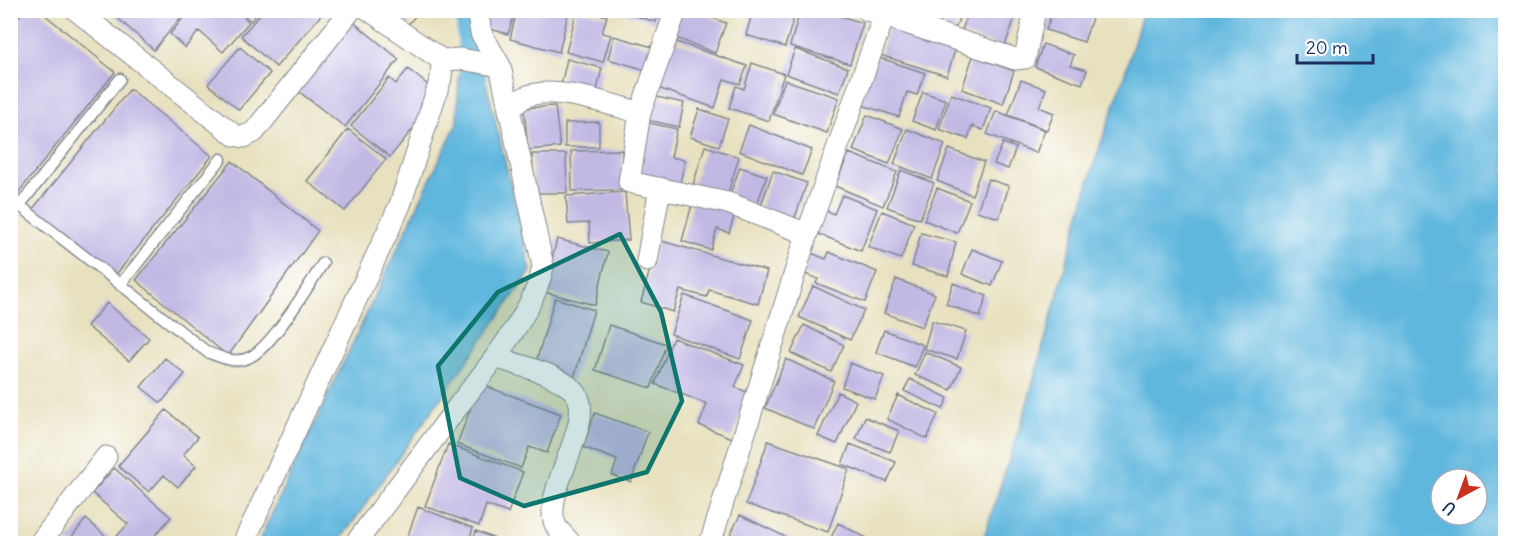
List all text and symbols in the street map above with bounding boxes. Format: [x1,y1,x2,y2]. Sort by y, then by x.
scale bar [1297,27,1374,65]
text: 20 m [1306,36,1348,59]
north arrow [1429,467,1489,527]
text: U [1438,497,1460,519]

